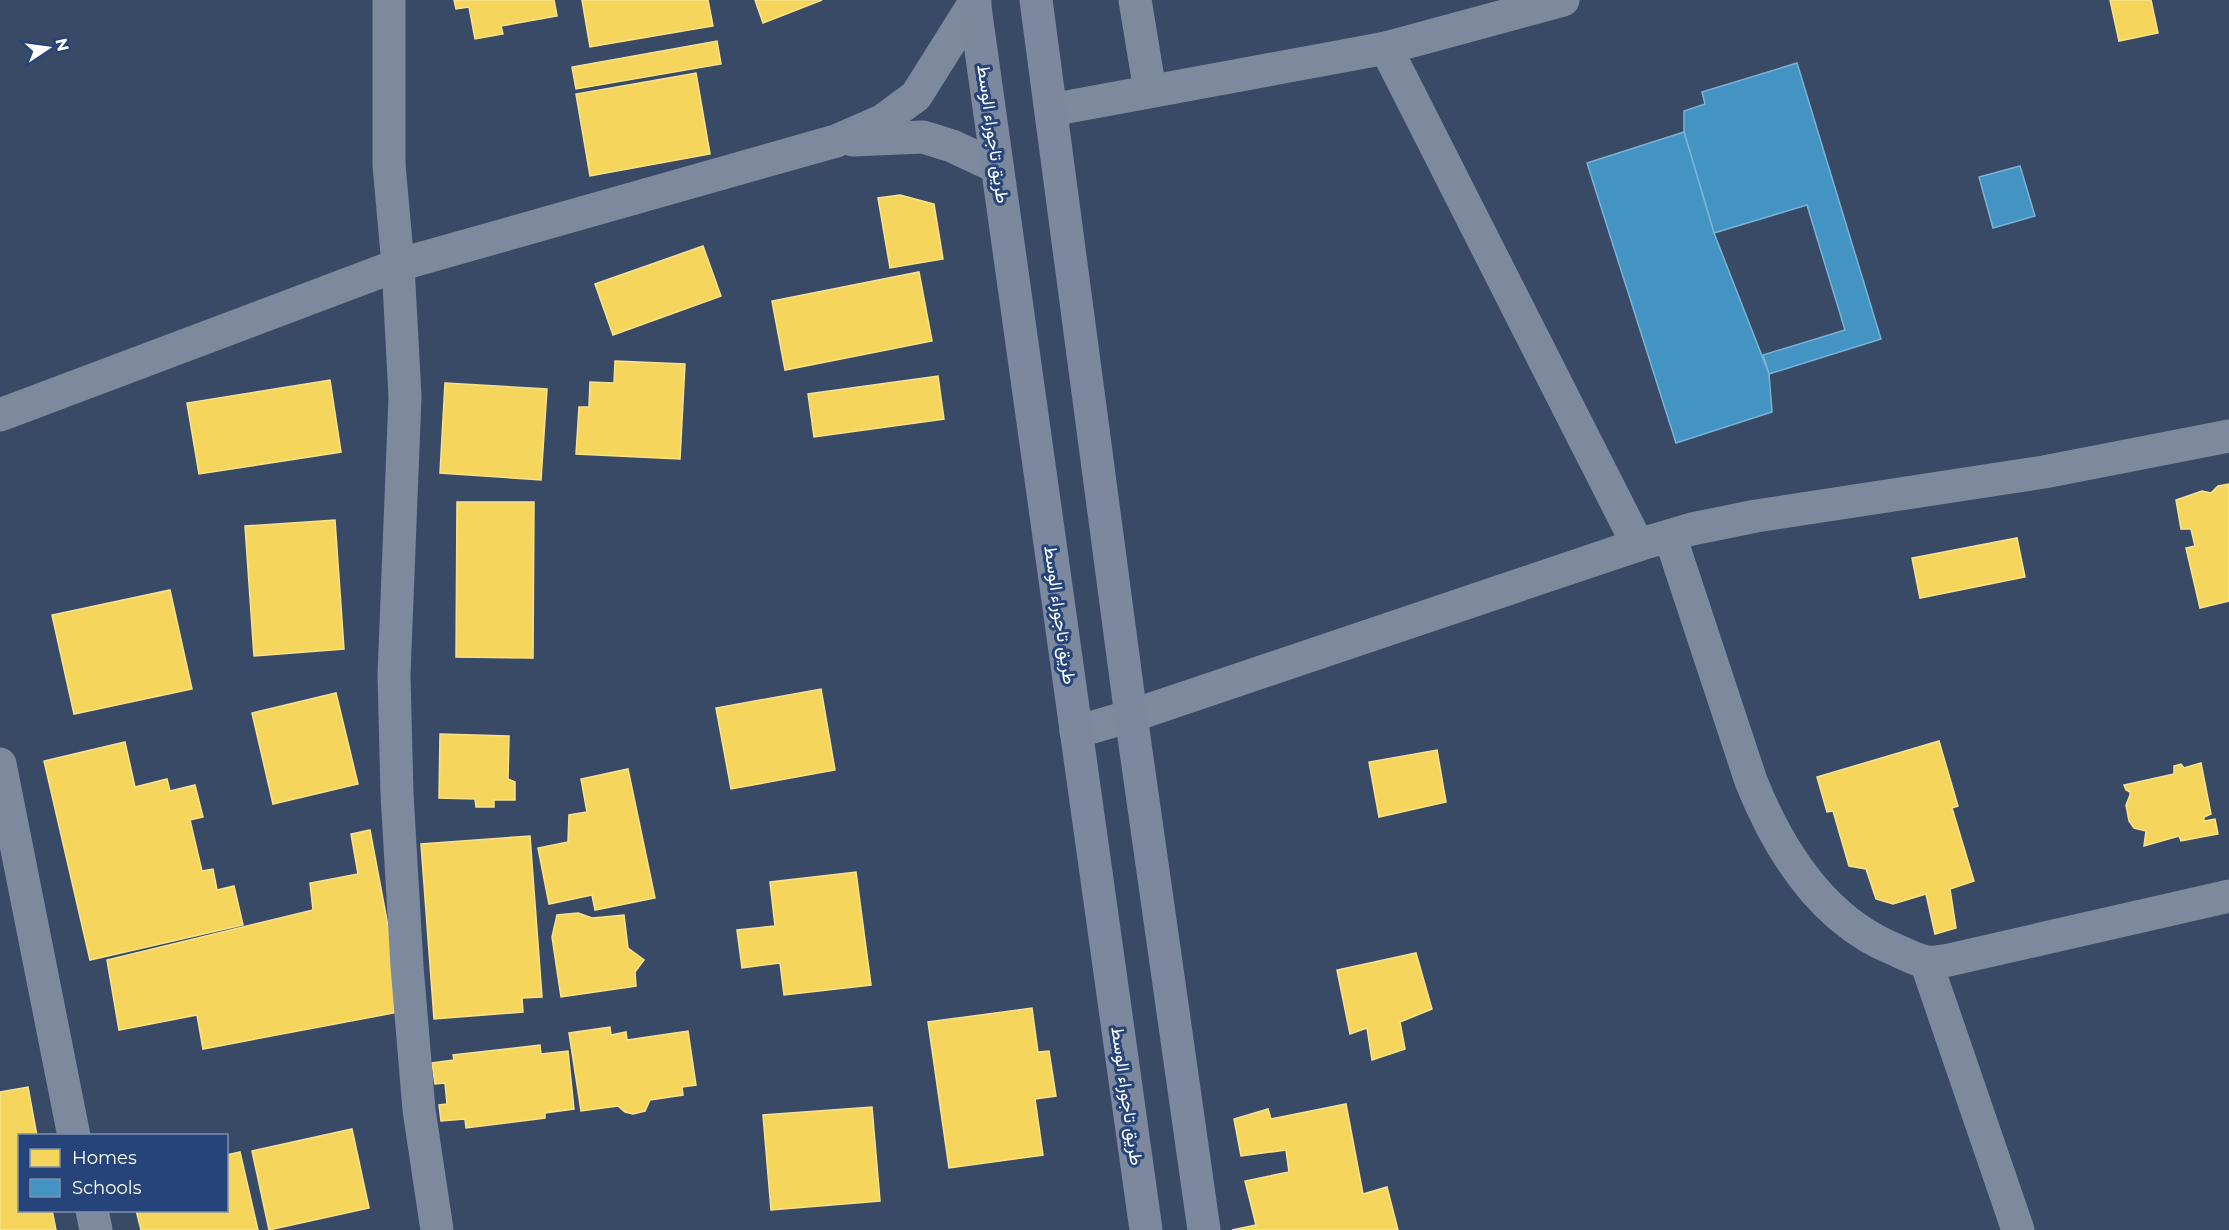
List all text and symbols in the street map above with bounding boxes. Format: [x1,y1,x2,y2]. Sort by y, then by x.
north arrow [18,18,78,78]
text: N [51,36,73,53]
street label: طريق تاجوراء الوسط [972,63,1014,205]
street label: طريق تاجوراء الوسط [1039,544,1081,686]
street label: طريق تاجوراء الوسط [1106,1025,1148,1167]
legend [18,1134,228,1212]
text: Homes [72,1147,137,1169]
text: Schools [72,1177,142,1199]

